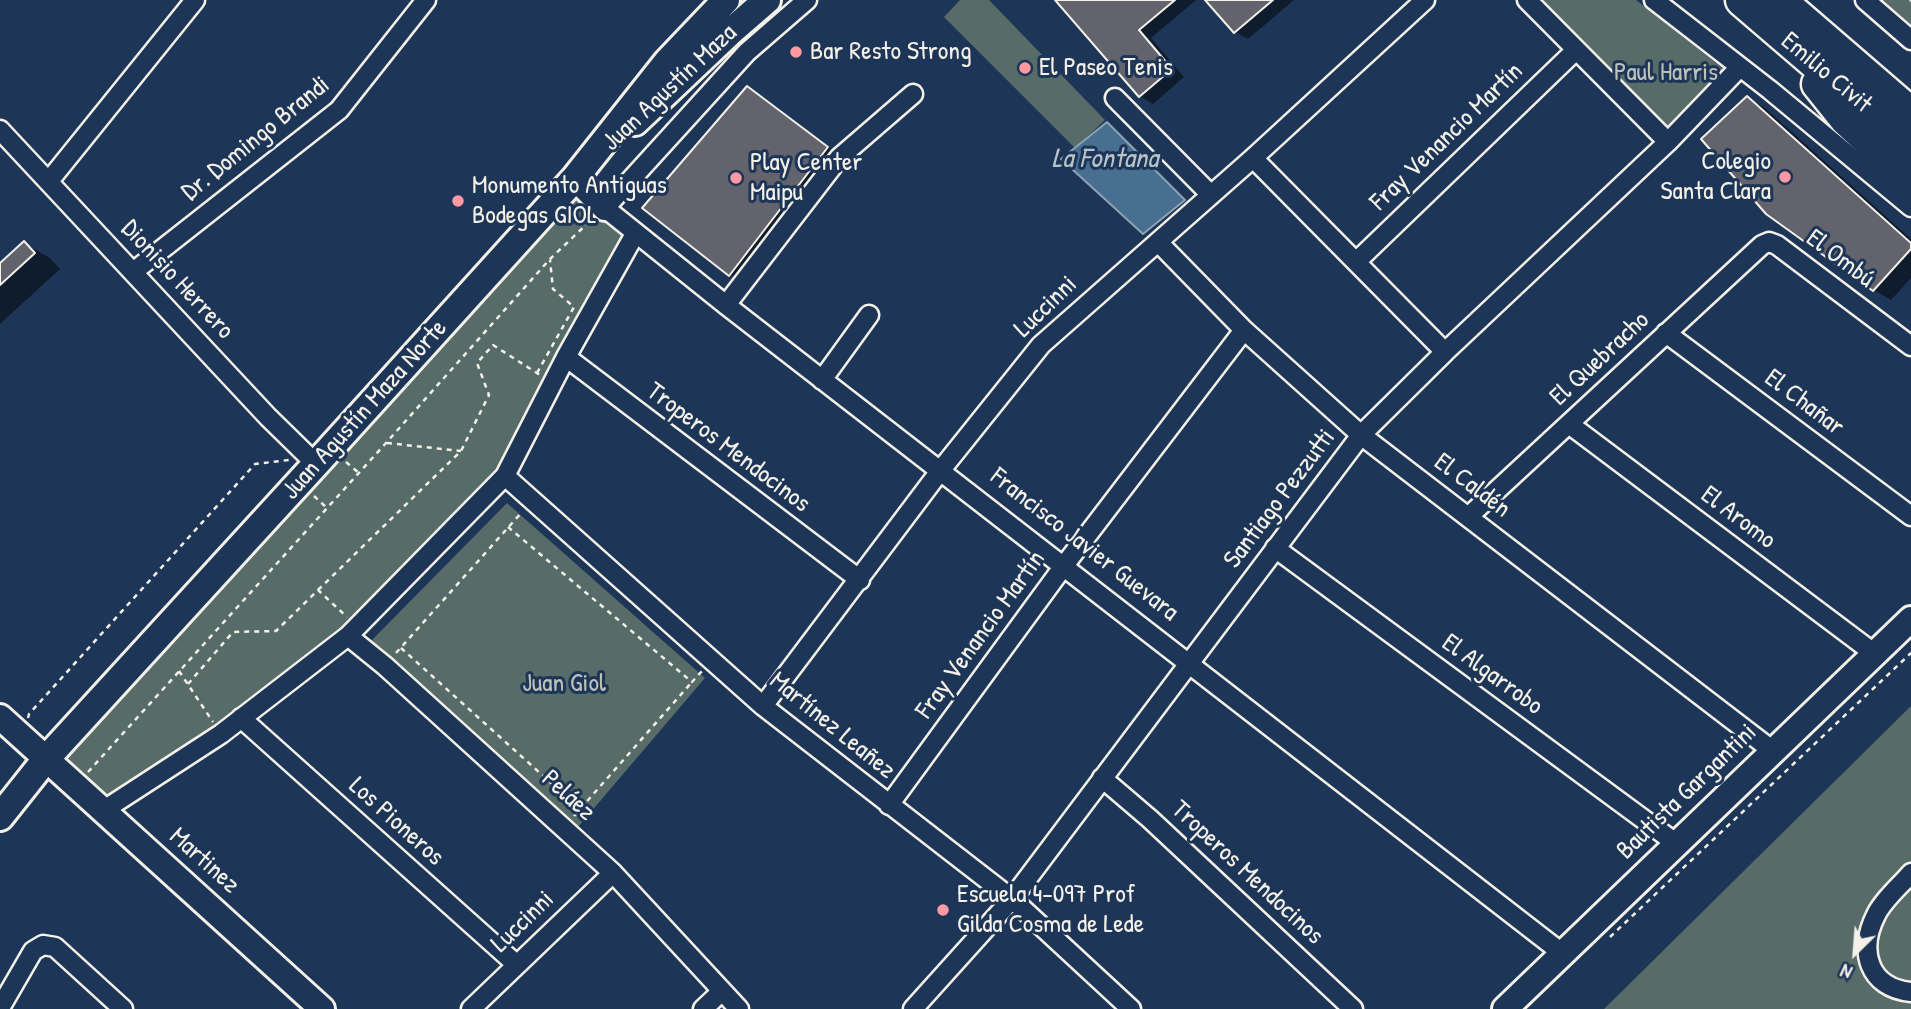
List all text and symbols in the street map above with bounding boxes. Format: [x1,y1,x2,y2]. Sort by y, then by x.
street label: Juan Agustín Maza [596,18,744,158]
street label: Emilio Civit [1774,26,1878,120]
place label: Bar Resto Strong [810,36,972,68]
marker: Bar Resto Strong [788,44,804,60]
place label: El Paseo Tenis [1039,52,1173,84]
street label: Fray Venancio Martín [1364,56,1530,218]
park label: Paul Harris [1614,57,1718,89]
marker: El Paseo Tenis [1017,60,1033,76]
street label: Dr. Domingo Brandi [176,70,336,208]
water label: La Fontana [1052,143,1158,177]
place label: Colegio Santa Clara [1660,146,1771,208]
place label: Play Center Maipu [750,147,862,208]
marker: Colegio Santa Clara [1777,169,1793,185]
place label: Monumento Antiguas Bodegas GIOL [472,170,667,232]
marker: Play Center Maipu [728,170,744,186]
marker: Monumento Antiguas Bodegas GIOL [450,193,466,209]
street label: Dionisio Herrero [114,214,240,346]
street label: El Ombú [1800,223,1880,295]
street label: Luccinni [1008,270,1084,344]
street label: El Quebracho [1544,305,1656,413]
street label: Juan Agustín Maza Norte [276,313,454,507]
street label: El Chañar [1758,363,1850,443]
street label: Troperos Mendocinos [640,376,816,520]
street label: Santiago Pezzutti [1218,423,1342,575]
street label: El Caldén [1427,447,1517,525]
street label: Francisco Javier Guevara [984,462,1184,628]
street label: El Aromo [1694,480,1782,556]
street label: Fray Venancio Martín [910,545,1052,725]
street label: El Algarrobo [1435,628,1549,722]
street label: Martínez Leañez [763,666,901,786]
park label: Juan Giol [522,668,606,700]
street label: Bautista Gargantini [1611,717,1763,867]
street label: Peláez [535,764,601,828]
street label: Los Pioneros [342,771,450,873]
street label: Troperos Mendocinos [1164,794,1330,952]
street label: Martinez [162,821,246,901]
place label: Escuela 4-097 Prof Gilda Cosma de Lede [957,879,1144,940]
street label: Luccinni [485,885,561,959]
marker: Escuela 4-097 Prof Gilda Cosma de Lede [935,902,951,918]
north arrow [1820,918,1890,988]
text: N [1836,958,1856,986]

